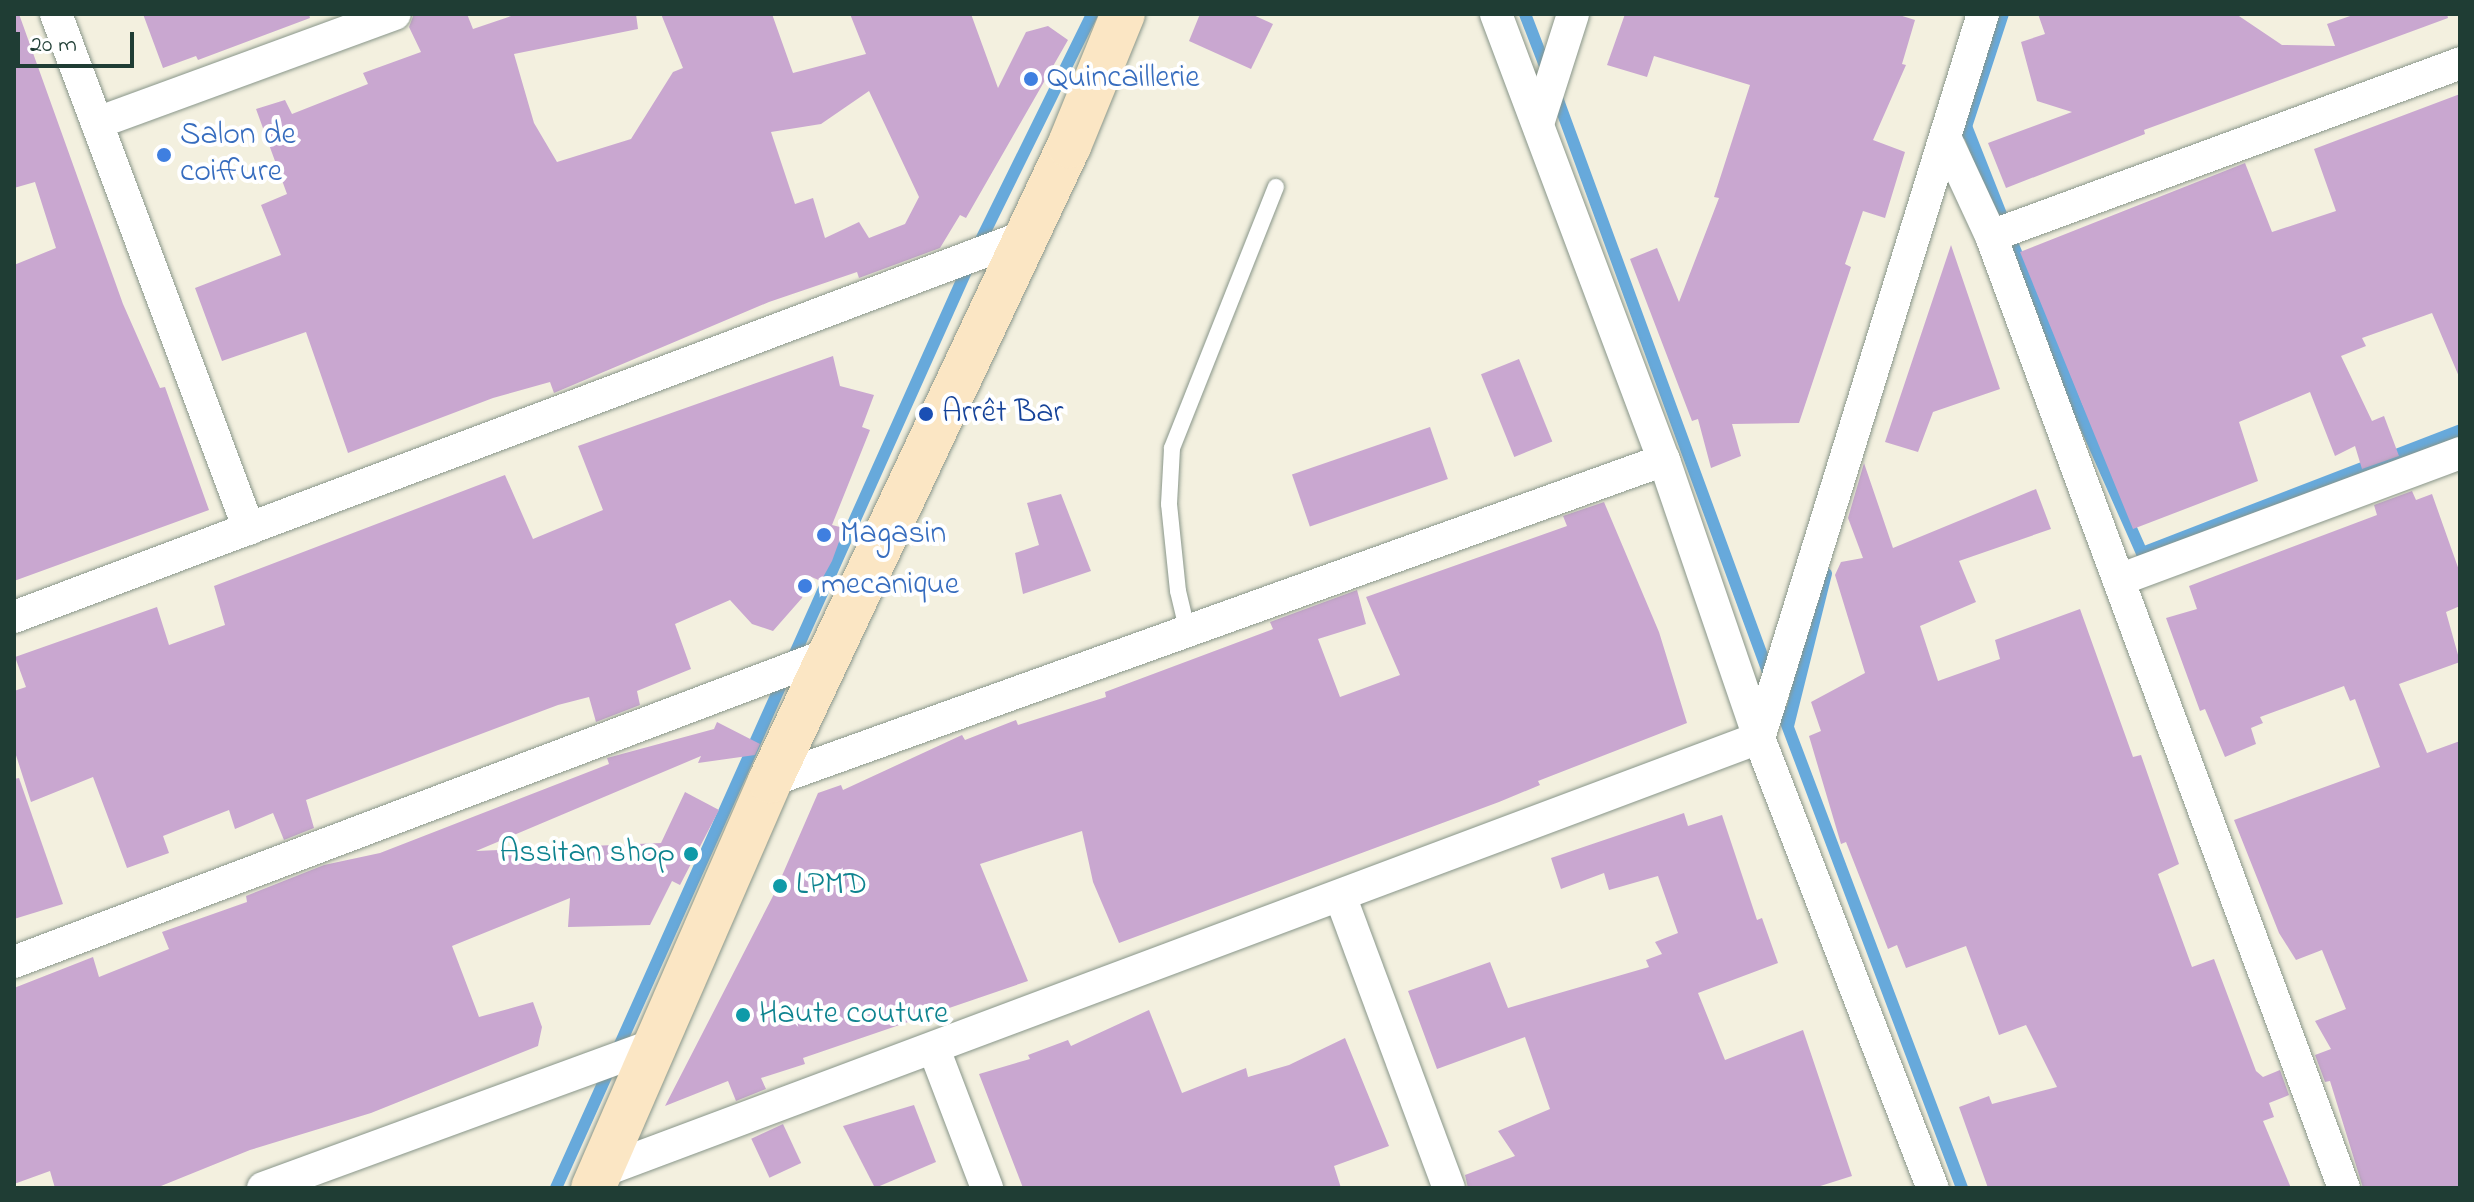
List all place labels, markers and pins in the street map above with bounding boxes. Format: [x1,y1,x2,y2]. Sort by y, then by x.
place label: Quincaillerie [1047,60,1200,98]
marker: Quincaillerie [1022,70,1040,88]
place label: Salon de coiffure [180,118,296,193]
marker: Salon de coiffure [155,146,173,164]
place label: Arrêt Bar [942,395,1063,433]
marker: Arrêt Bar [917,405,935,423]
place label: Magasin [840,516,946,554]
marker: Magasin [815,526,833,544]
place label: mecanique [821,567,959,605]
marker: mecanique [796,577,814,595]
place label: Assitan shop [500,835,675,873]
marker: Assitan shop [682,845,700,863]
place label: LPMD [796,867,867,905]
marker: LPMD [771,877,789,895]
place label: Haute couture [759,996,948,1034]
marker: Haute couture [734,1006,752,1024]

